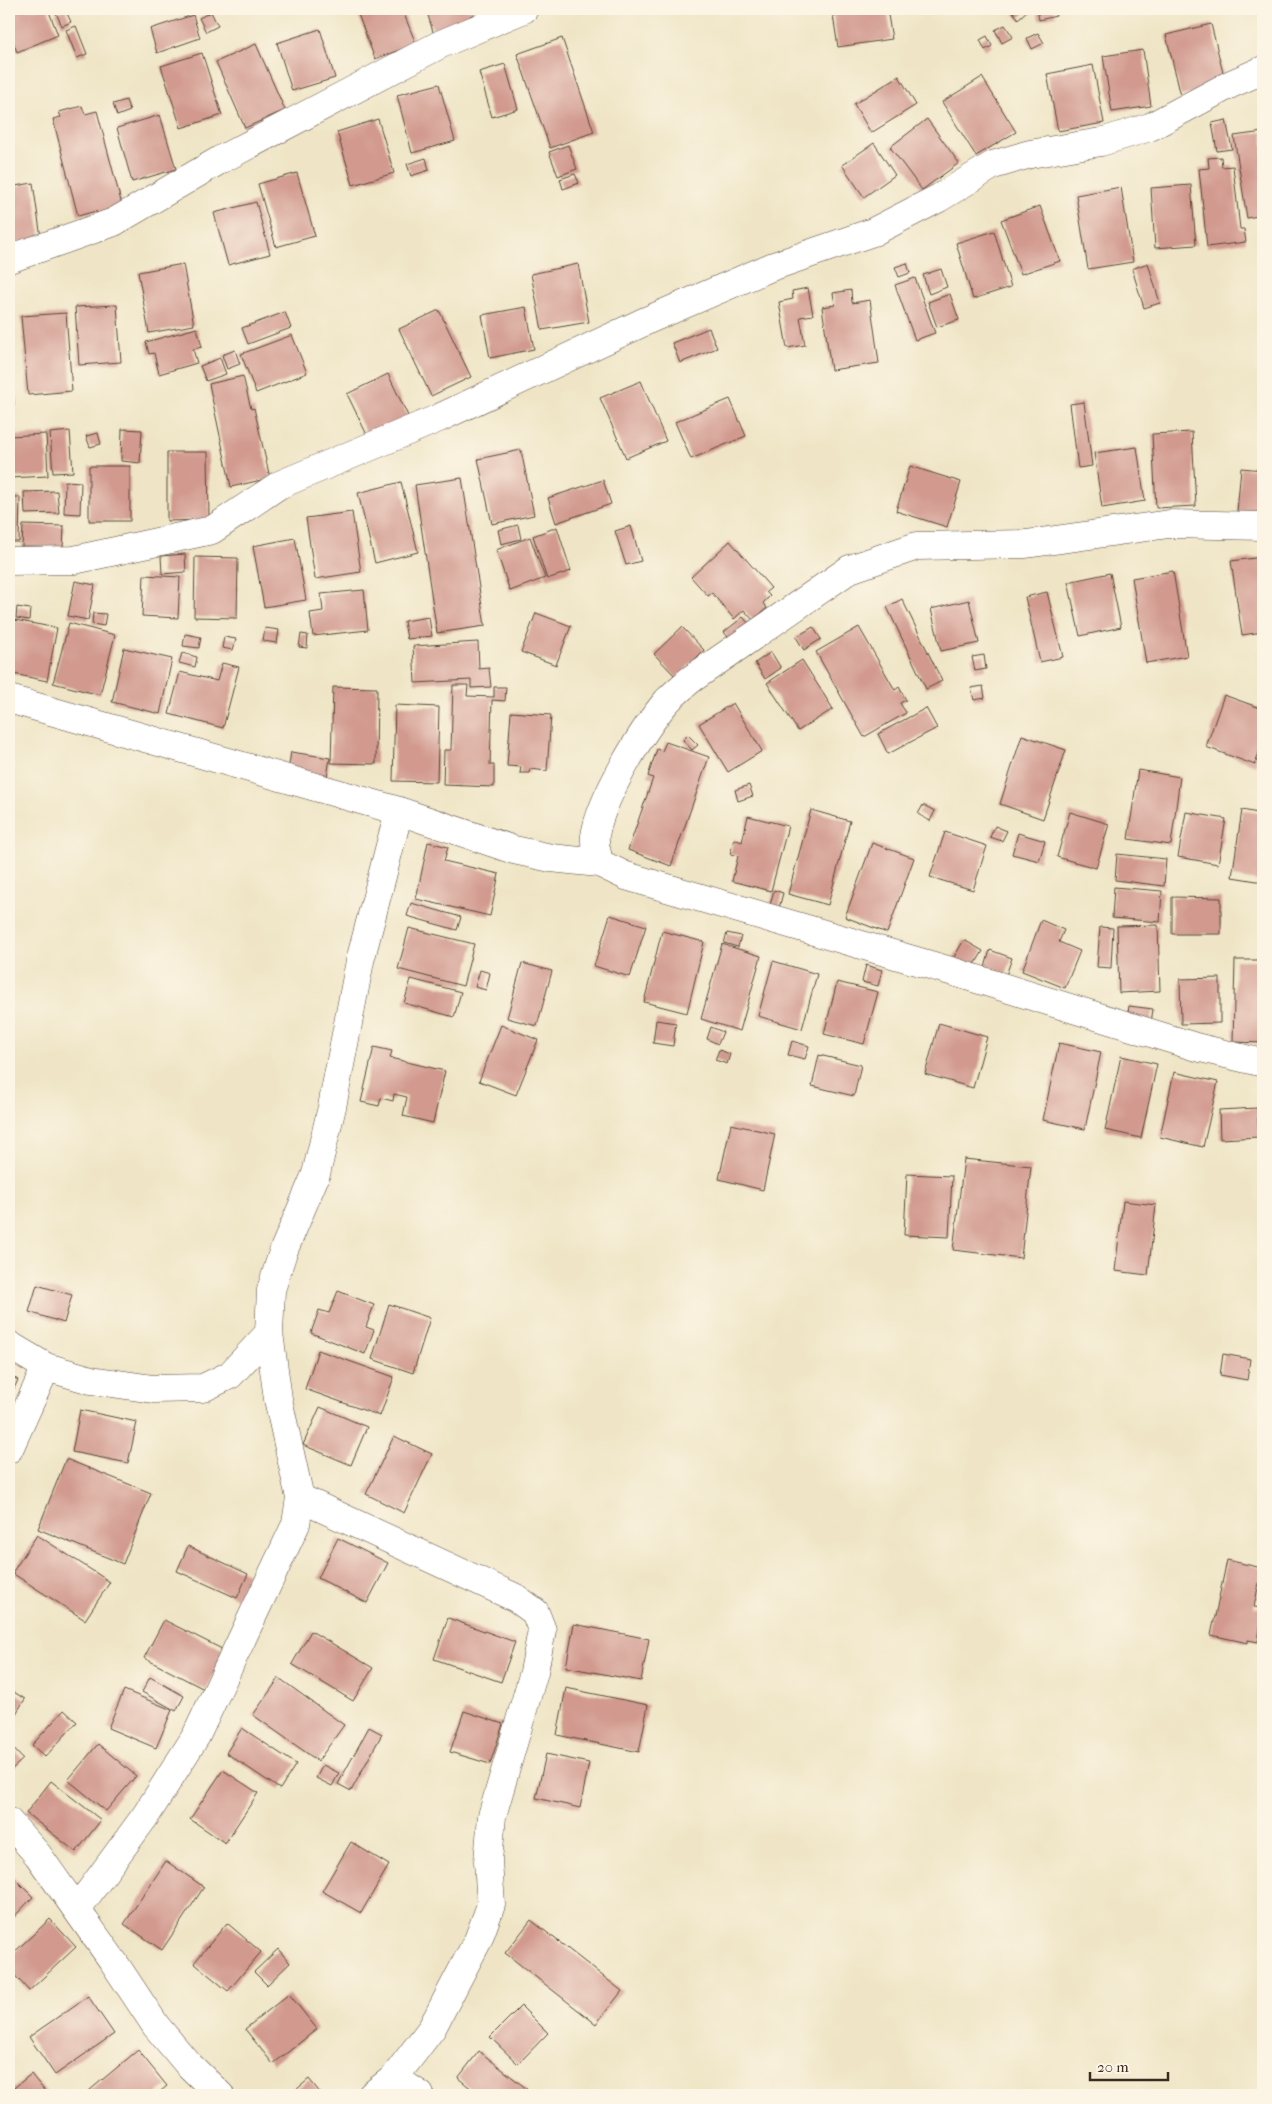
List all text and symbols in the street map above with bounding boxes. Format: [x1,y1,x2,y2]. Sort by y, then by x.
scale bar [1090,2049,1167,2081]
text: 20 m [1097,2058,1129,2076]

